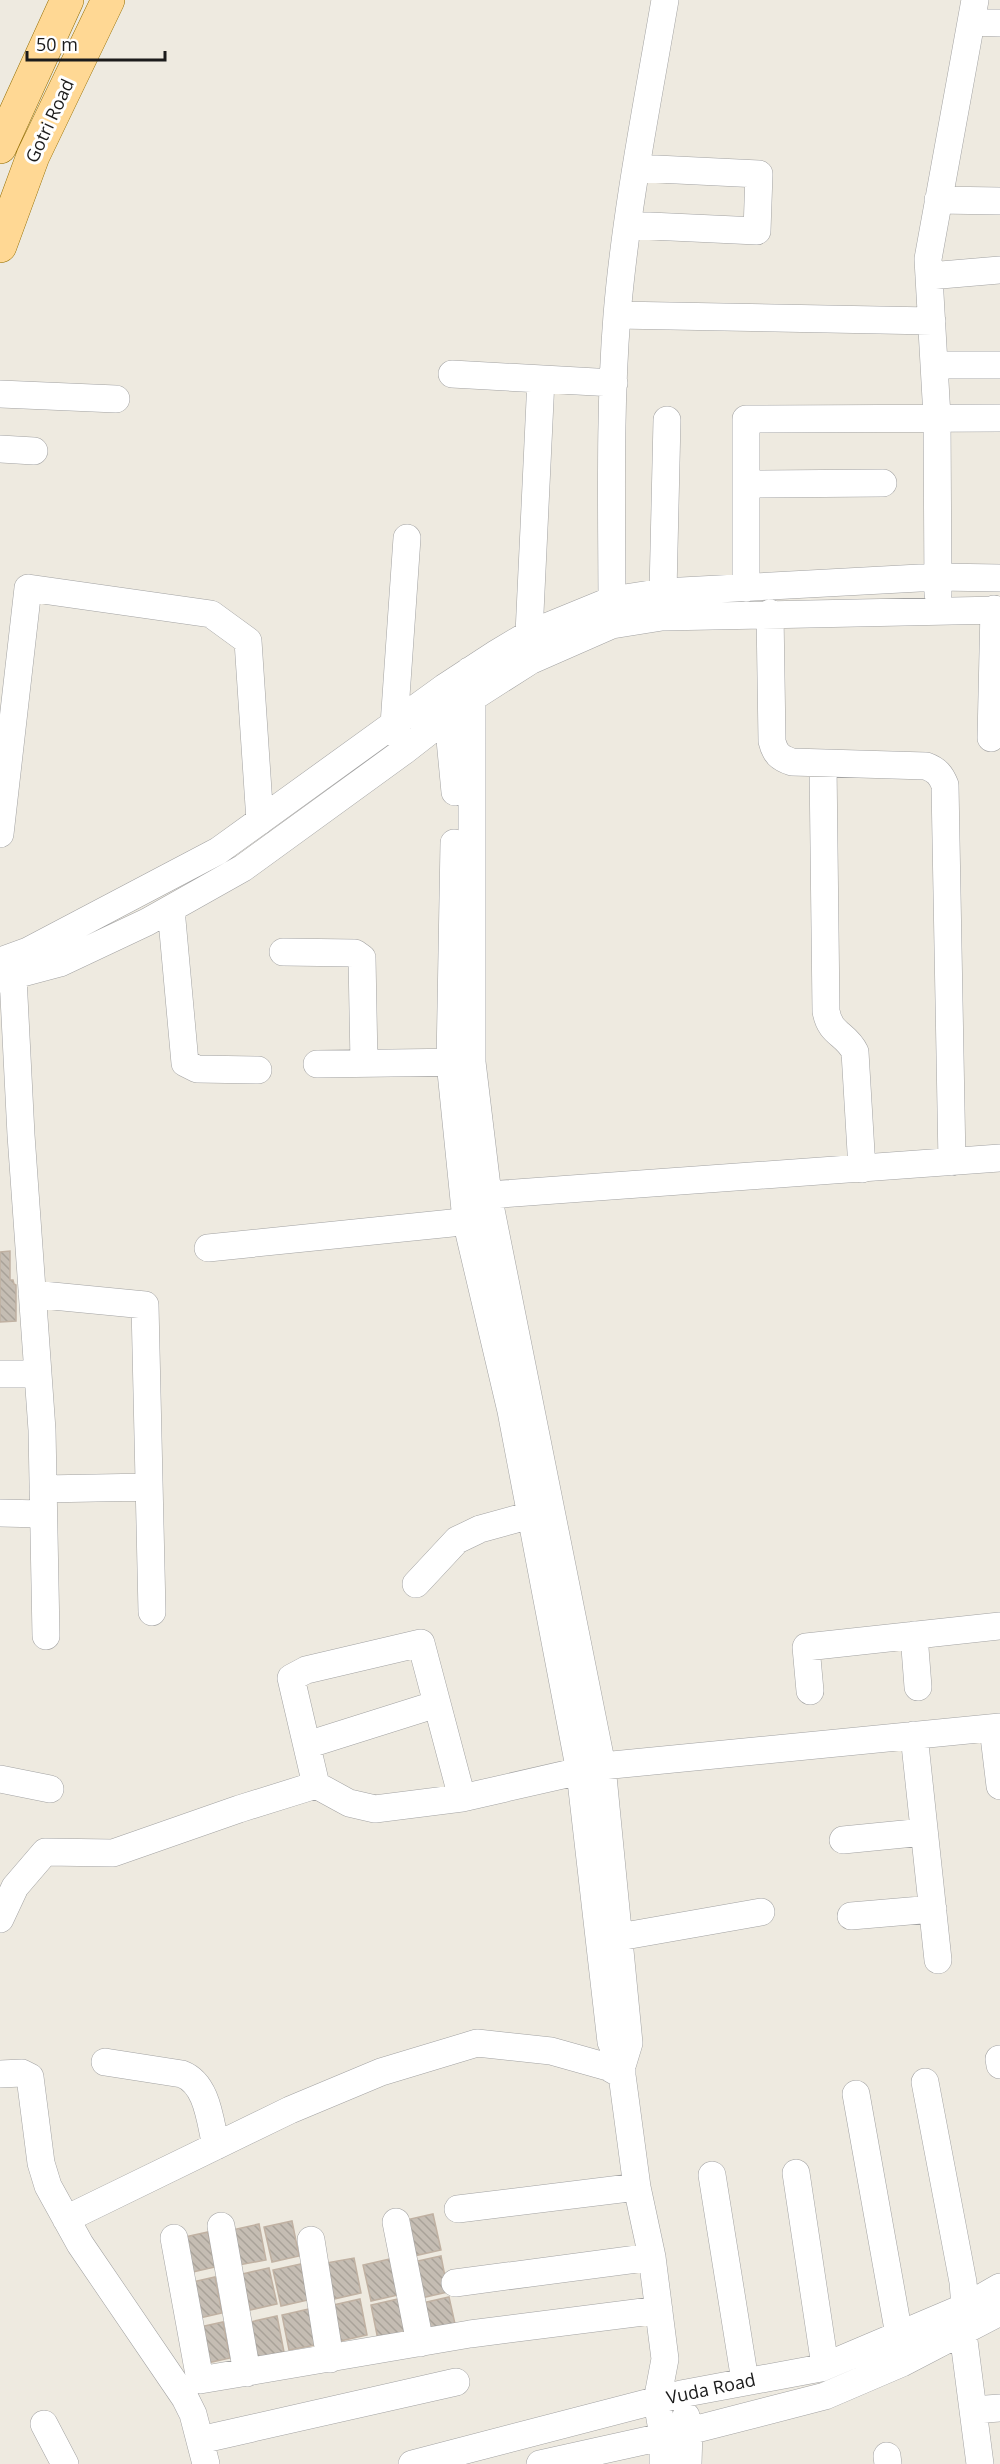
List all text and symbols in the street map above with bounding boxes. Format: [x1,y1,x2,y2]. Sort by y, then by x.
scale bar [27,24,165,62]
text: 50 m [36,32,78,56]
street label: Gotri Road [19,75,79,166]
street label: Vuda Road [664,2367,758,2409]

